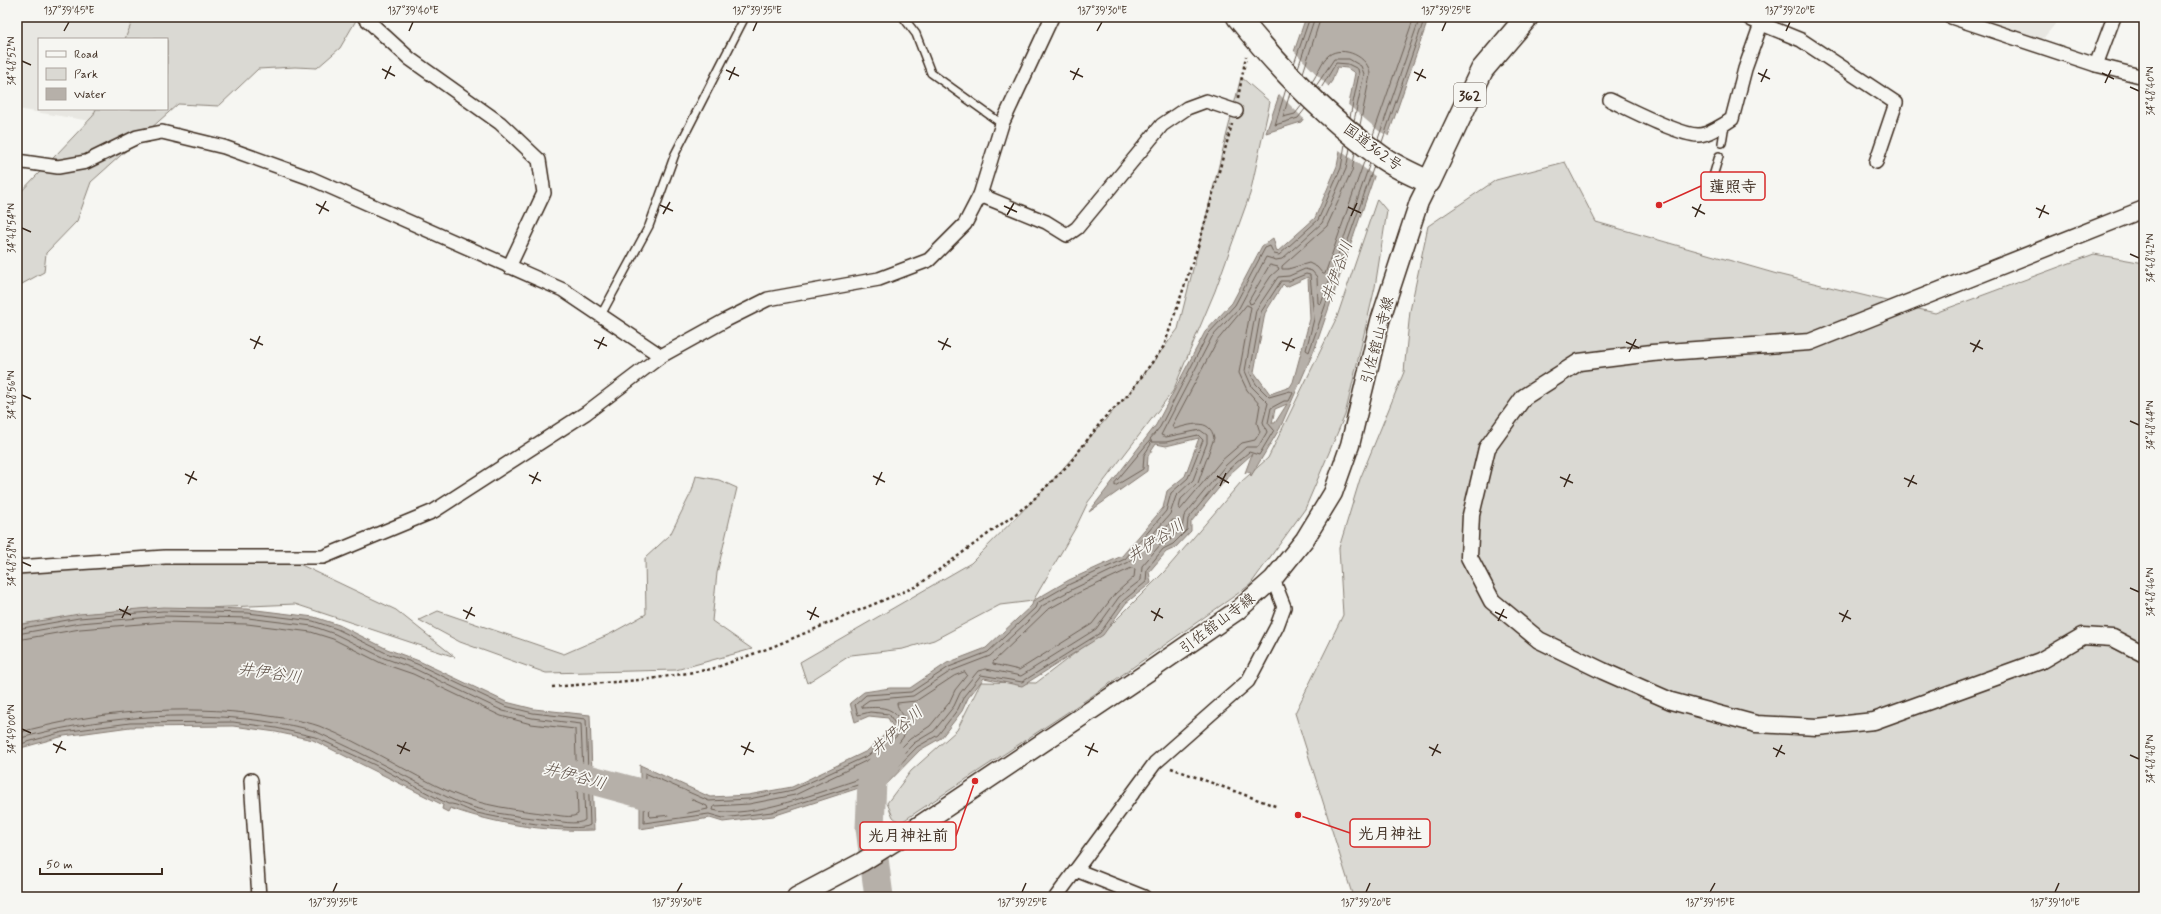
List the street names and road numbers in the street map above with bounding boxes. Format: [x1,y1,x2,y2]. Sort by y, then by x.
road number: 362 [1454,83,1486,107]
street label: 国道362号 [1339,119,1406,176]
street label: 引佐舘山寺線 [1357,294,1399,386]
street label: 引佐舘山寺線 [1176,589,1260,659]

